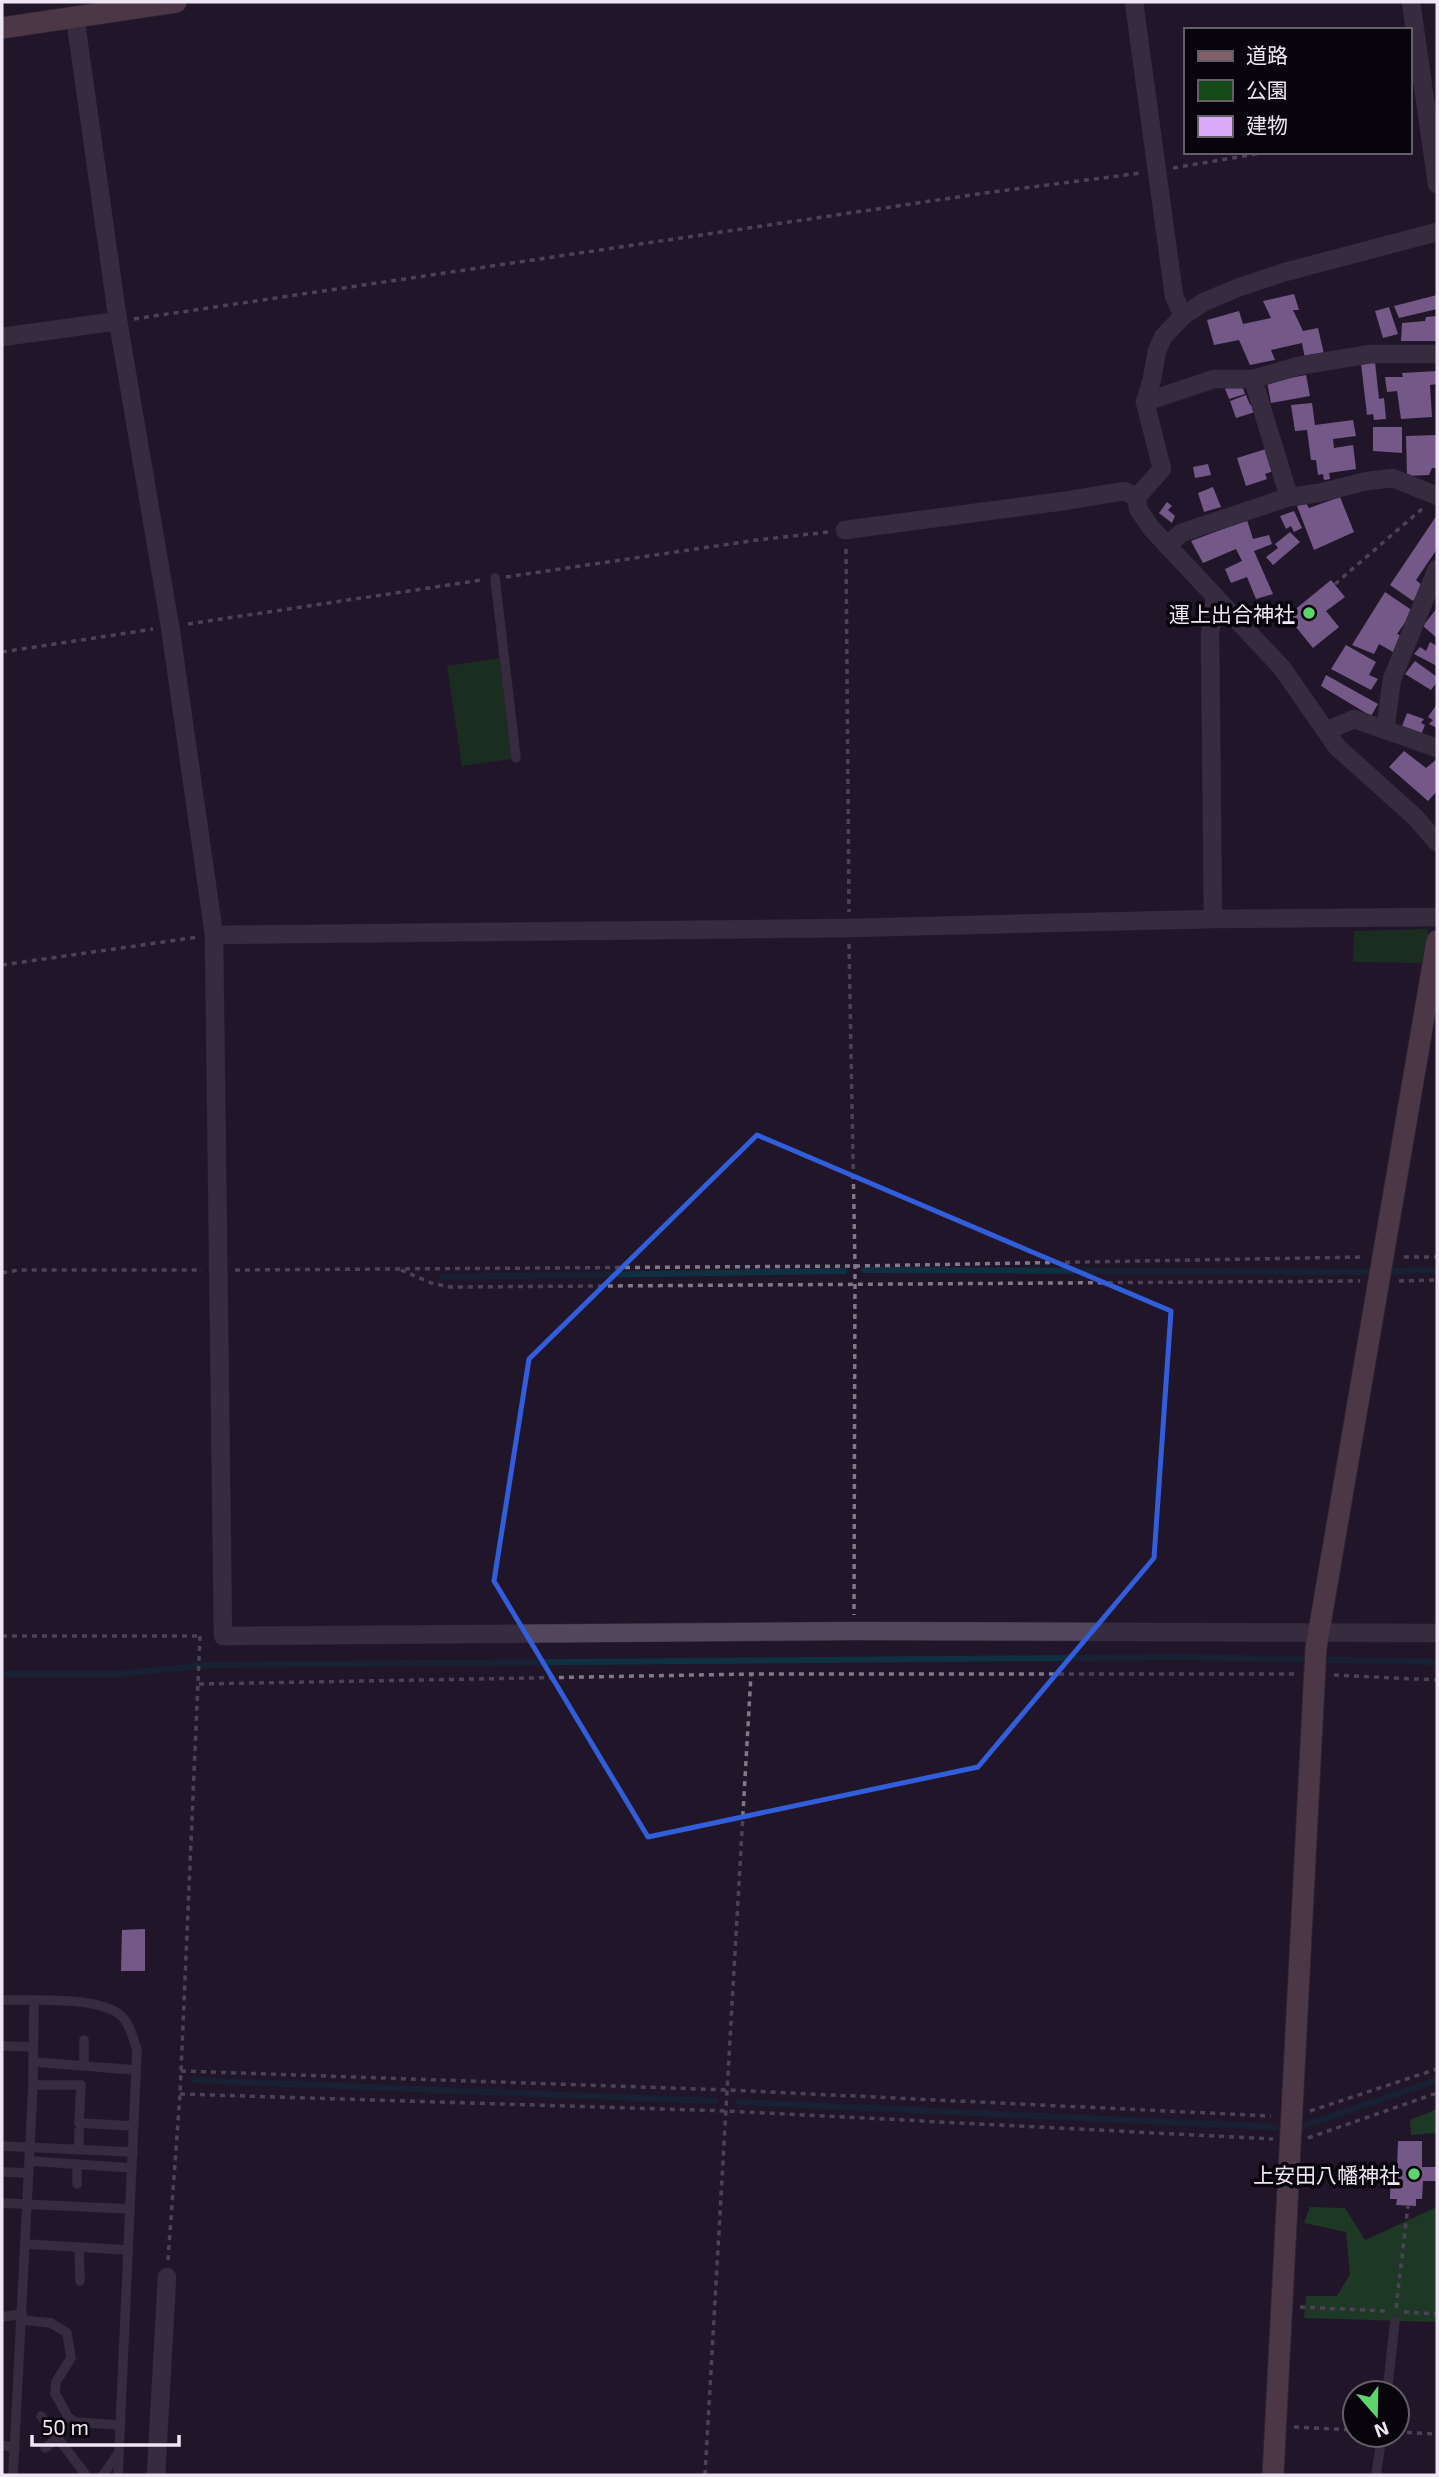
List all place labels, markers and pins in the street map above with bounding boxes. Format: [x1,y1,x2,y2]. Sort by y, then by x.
place label: 運上出合神社 [1169,601,1295,626]
marker: 運上出合神社 [1301,605,1317,621]
place label: 上安田八幡神社 [1253,2162,1400,2187]
marker: 上安田八幡神社 [1406,2166,1422,2182]

